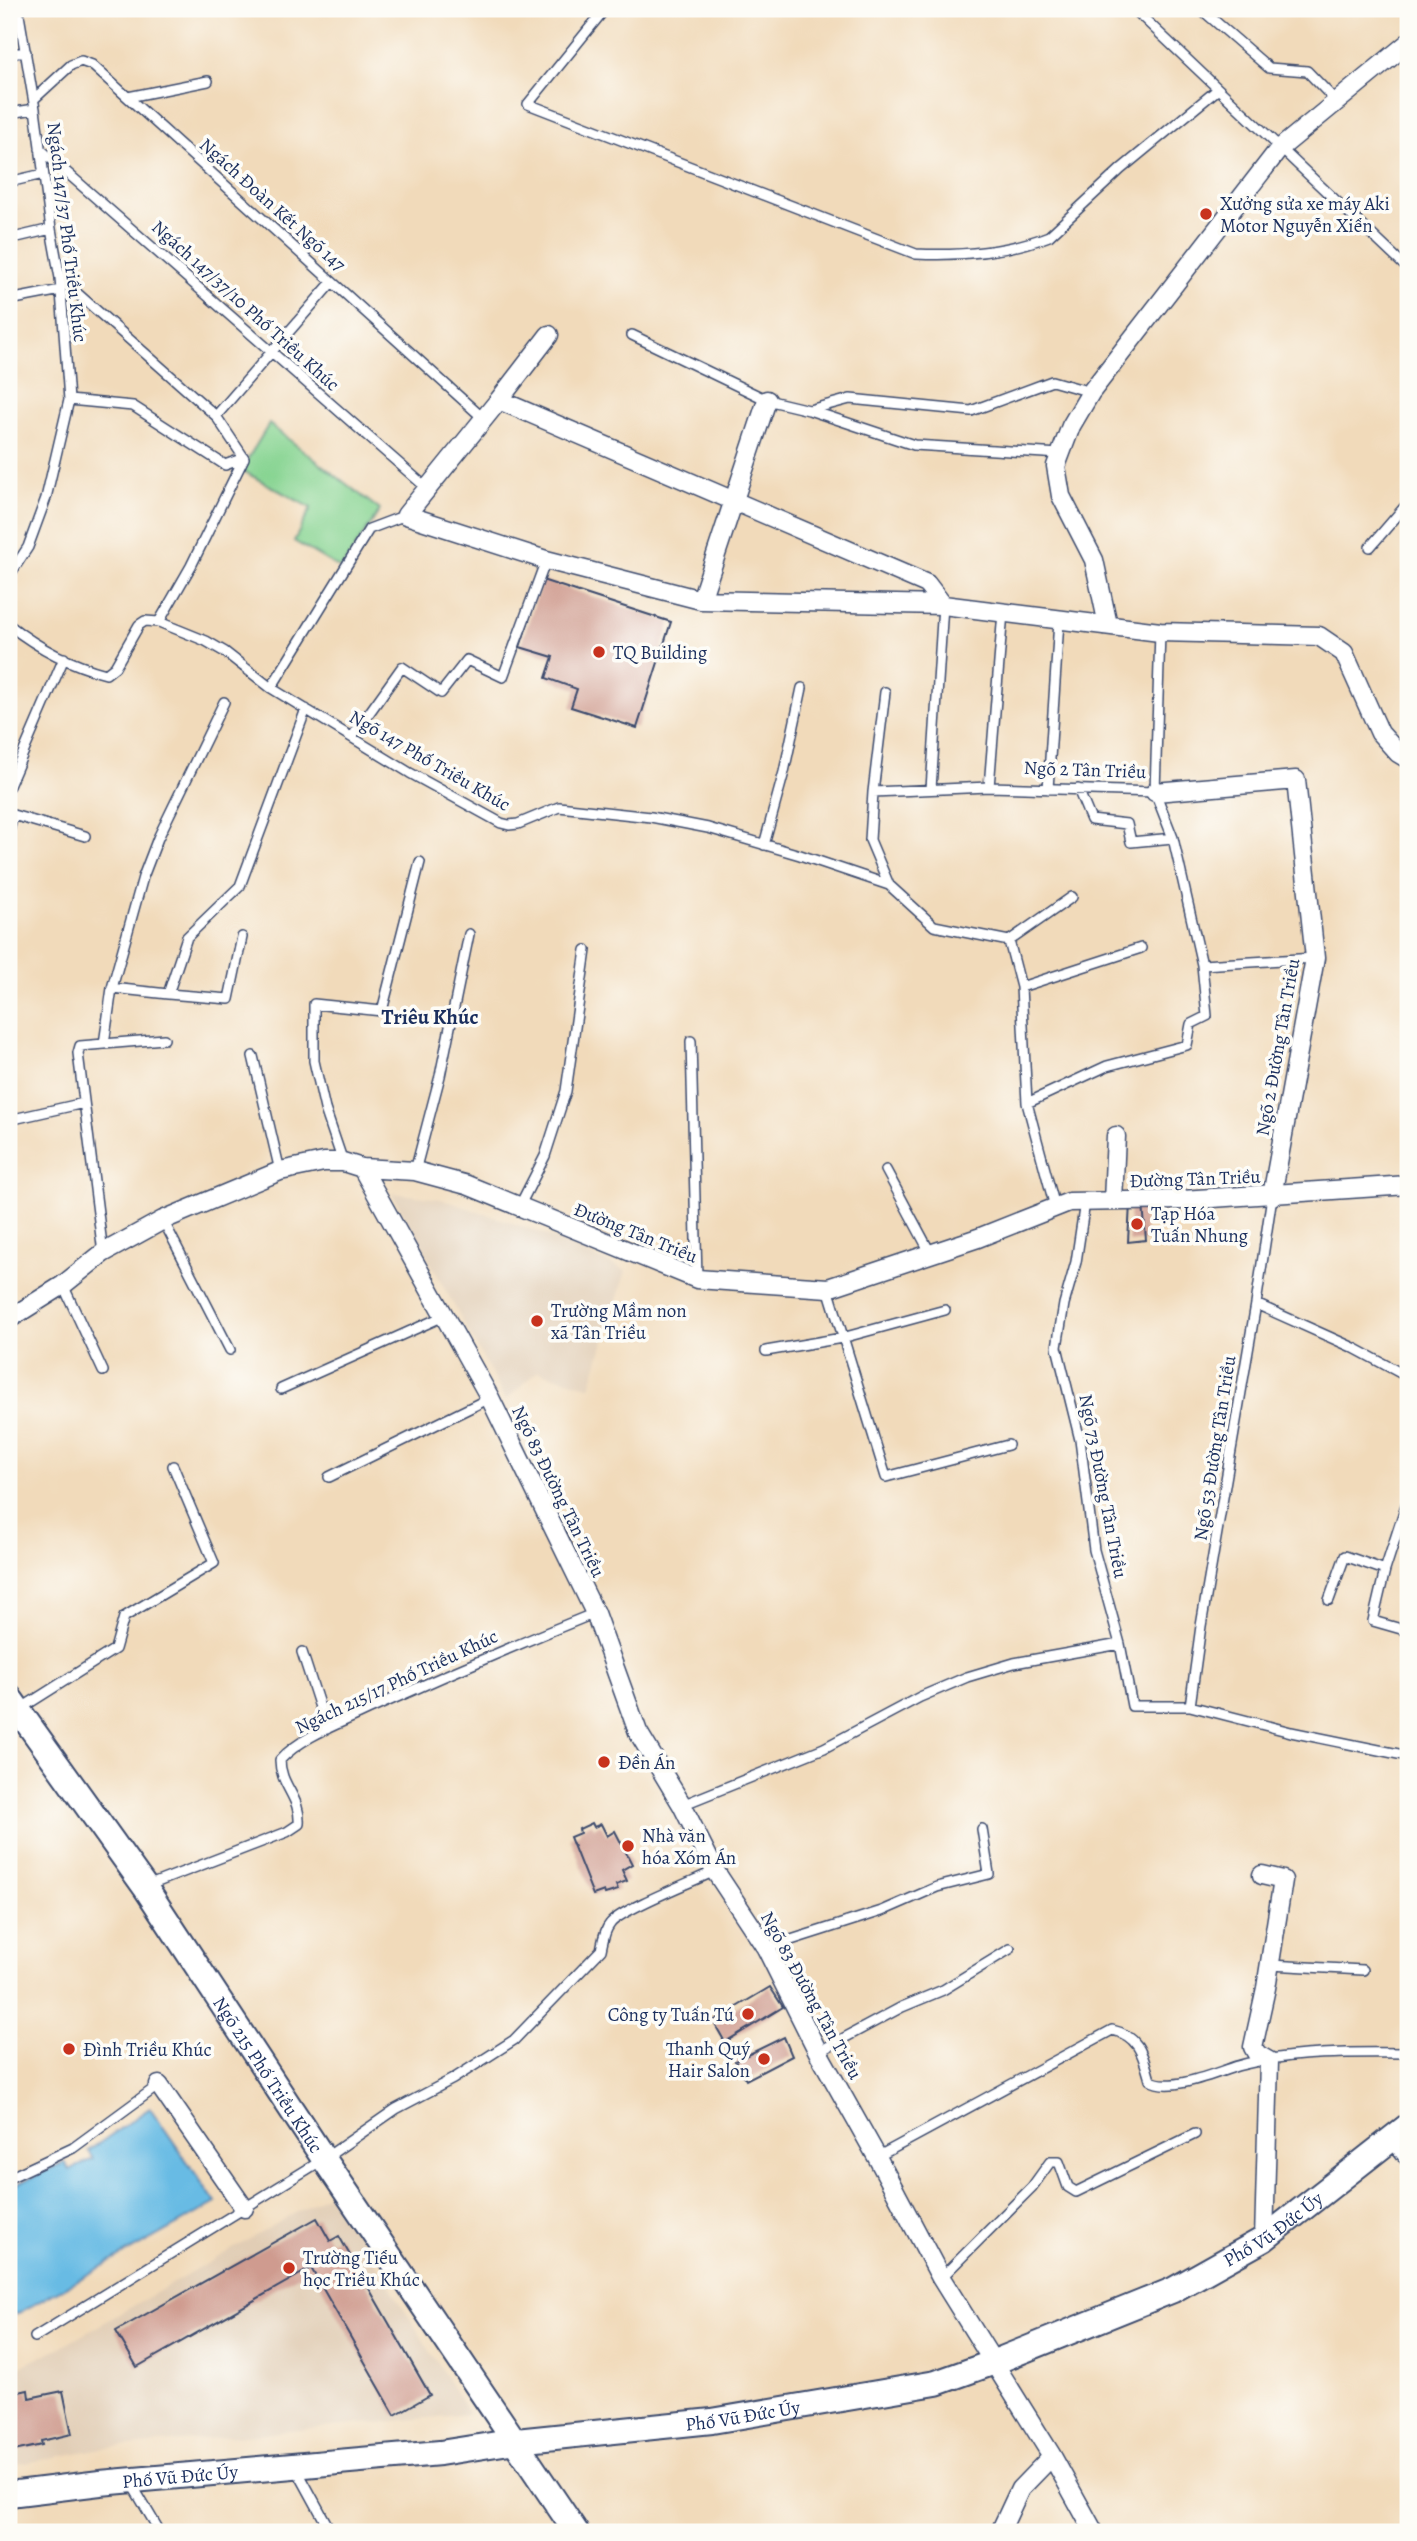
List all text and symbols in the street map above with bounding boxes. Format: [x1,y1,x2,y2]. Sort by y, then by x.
street label: Ngách 147/37 Phố Triều Khúc [41,121,93,344]
street label: Ngách Đoàn Kết Ngõ 147 [194,132,351,277]
place label: Xưởng sửa xe máy Aki Motor Nguyễn Xiển [1220,191,1390,239]
marker: Xưởng sửa xe máy Aki Motor Nguyễn Xiển [1198,206,1214,222]
street label: Ngách 147/37/10 Phố Triều Khúc [146,214,345,397]
place label: TQ Building [613,640,708,666]
marker: TQ Building [591,644,607,660]
street label: Ngõ 147 Phố Triều Khúc [344,704,515,818]
street label: Ngõ 2 Tân Triều [1023,755,1147,785]
street label: Ngõ 2 Đường Tân Triều [1250,956,1307,1138]
district label: Triêu Khúc [382,1003,478,1031]
street label: Đường Tân Triều [1129,1164,1262,1194]
street label: Đường Tân Triều [570,1196,702,1270]
place label: Tạp Hóa Tuấn Nhung [1151,1201,1249,1249]
marker: Tạp Hóa Tuấn Nhung [1129,1216,1145,1232]
place label: Trường Mầm non xã Tân Triều [551,1298,687,1346]
marker: Trường Mầm non xã Tân Triều [529,1313,545,1329]
street label: Ngõ 53 Đường Tân Triều [1188,1353,1243,1543]
street label: Ngõ 73 Đường Tân Triều [1072,1392,1134,1581]
street label: Ngõ 83 Đường Tân Triều [505,1401,611,1582]
street label: Ngách 215/17 Phố Triều Khúc [291,1623,502,1740]
place label: Đền Án [618,1750,675,1776]
marker: Đền Án [596,1754,612,1770]
place label: Nhà văn hóa Xóm Án [642,1823,736,1871]
marker: Nhà văn hóa Xóm Án [620,1838,636,1854]
street label: Ngõ 83 Đường Tân Triều [754,1907,868,2085]
street label: Ngõ 215 Phố Triều Khúc [206,1991,329,2158]
place label: Công ty Tuấn Tú [608,2002,735,2028]
marker: Công ty Tuấn Tú [740,2006,756,2022]
place label: Thanh Quý Hair Salon [666,2036,751,2084]
place label: Đình Triều Khúc [83,2037,212,2063]
marker: Đình Triều Khúc [61,2041,77,2057]
marker: Thanh Quý Hair Salon [756,2051,772,2067]
street label: Phố Vũ Đức Úy [1219,2185,1329,2273]
place label: Trường Tiểu học Triều Khúc [303,2245,420,2293]
marker: Trường Tiểu học Triều Khúc [281,2260,297,2276]
street label: Phố Vũ Đức Úy [684,2394,803,2438]
street label: Phố Vũ Đức Úy [121,2459,240,2495]

